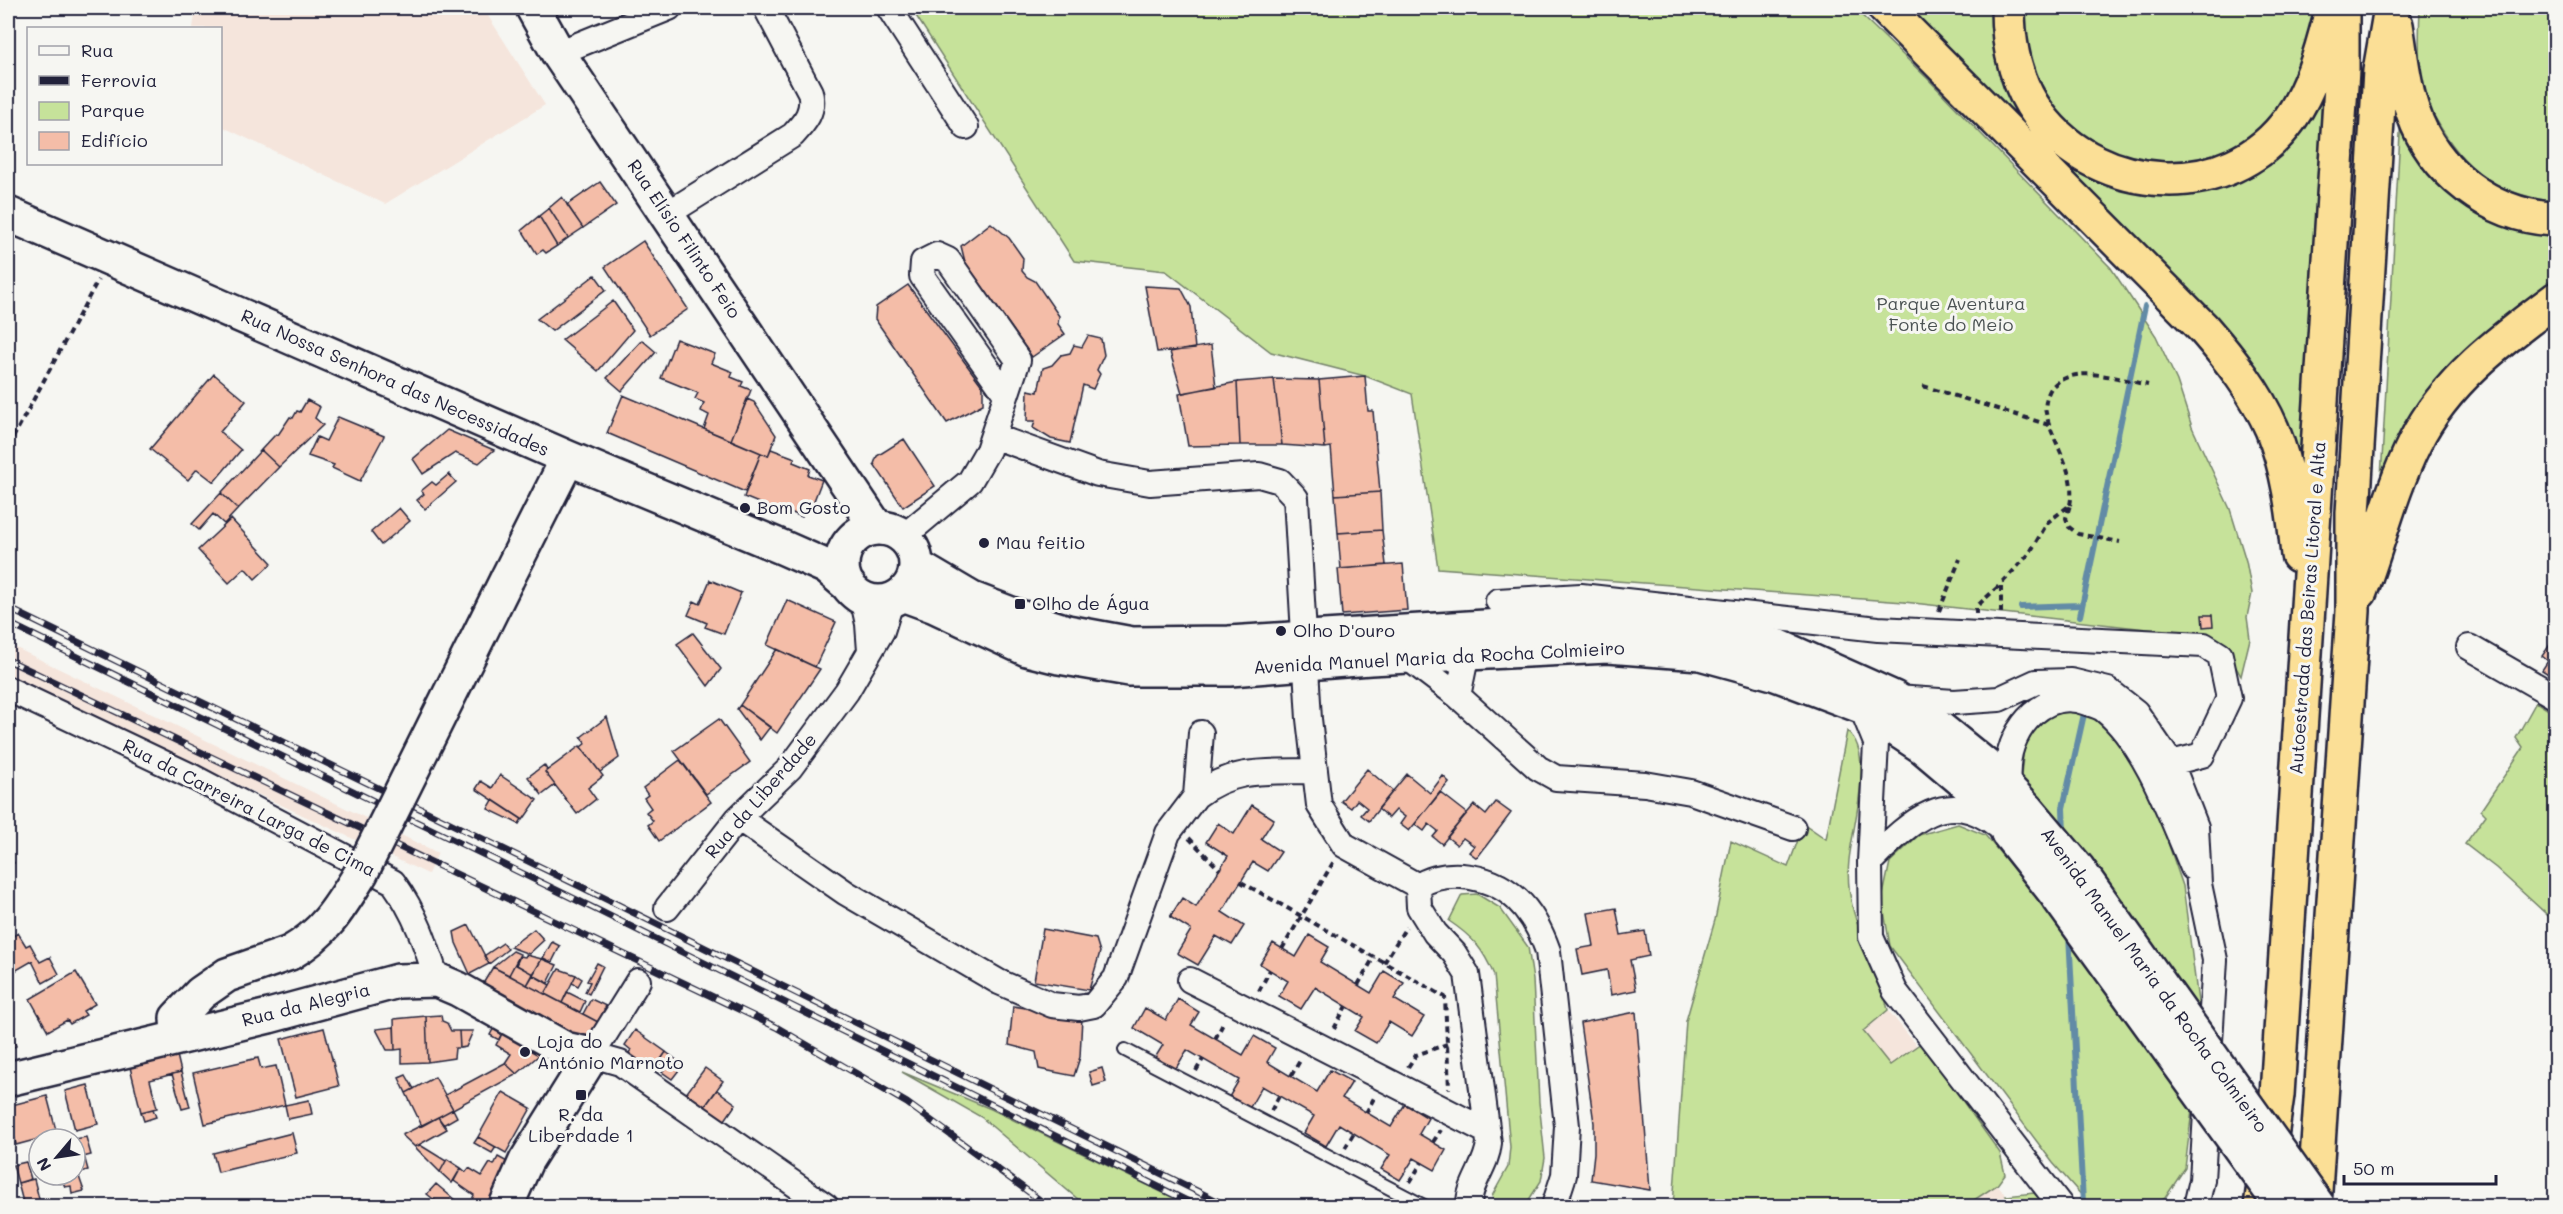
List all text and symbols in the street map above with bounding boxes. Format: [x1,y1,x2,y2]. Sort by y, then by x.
legend [27,27,222,165]
text: Rua [81,38,114,62]
text: Ferrovia [81,68,157,92]
text: Parque [81,98,145,122]
text: Edifício [81,128,148,152]
street label: Rua Elísio Filinto Feio [623,154,747,323]
park label: Parque Aventura Fonte do Meio [1877,291,2025,336]
street label: Rua Nossa Senhora das Necessidades [237,303,553,461]
street label: Autoestrada das Beiras Litoral e Alta [2283,440,2331,775]
place label: Bom Gosto [757,495,851,519]
marker: Bom Gosto [738,501,752,515]
place label: Mau feitio [996,530,1085,554]
marker: Mau feitio [977,536,991,550]
place label: Olho de Água [1032,591,1150,615]
marker: Olho de Água [1013,597,1027,611]
place label: Olho D'ouro [1293,618,1395,642]
marker: Olho D'ouro [1274,624,1288,638]
street label: Avenida Manuel Maria da Rocha Colmieiro [1253,635,1625,679]
street label: Rua da Liberdade [699,728,821,863]
street label: Rua da Carreira Larga de Cima [119,733,380,882]
street label: Avenida Manuel Maria da Rocha Colmieiro [2036,822,2274,1137]
street label: Rua da Alegria [239,977,372,1032]
place label: Loja do António Marnoto [537,1029,684,1074]
marker: Loja do António Marnoto [518,1045,532,1059]
marker: R. da Liberdade 1 [574,1088,588,1102]
place label: R. da Liberdade 1 [528,1102,634,1147]
north arrow [27,1127,87,1187]
scale bar [2344,1148,2496,1186]
text: N [31,1154,56,1175]
text: 50 m [2353,1156,2395,1180]

